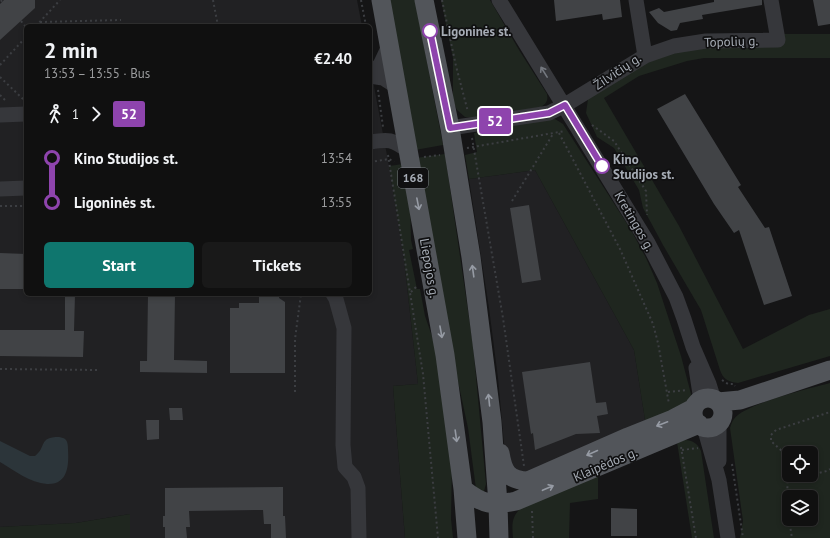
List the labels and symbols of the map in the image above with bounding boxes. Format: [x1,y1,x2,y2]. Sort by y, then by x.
marker: Ligoninės st. [422,23,438,39]
place label: Ligoninės st. [441,23,511,40]
street label: Topolių g. [704,32,759,51]
street label: Žilvičių g. [590,49,644,93]
one-way arrow [540,67,548,78]
line badge: 52 [477,108,513,134]
place label: Kino Studijos st. [613,151,674,183]
marker: Kino Studijos st. [594,158,610,174]
road number: 168 [398,168,428,188]
street label: Kretingos g. [611,188,659,254]
one-way arrow [414,197,422,210]
street label: Liepojos g. [416,237,443,299]
one-way arrow [469,265,477,278]
one-way arrow [437,325,445,338]
one-way arrow [485,394,493,407]
one-way arrow [656,421,668,428]
one-way arrow [452,429,460,442]
street label: Klaipėdos g. [571,443,640,486]
one-way arrow [587,449,599,457]
one-way arrow [542,484,554,491]

